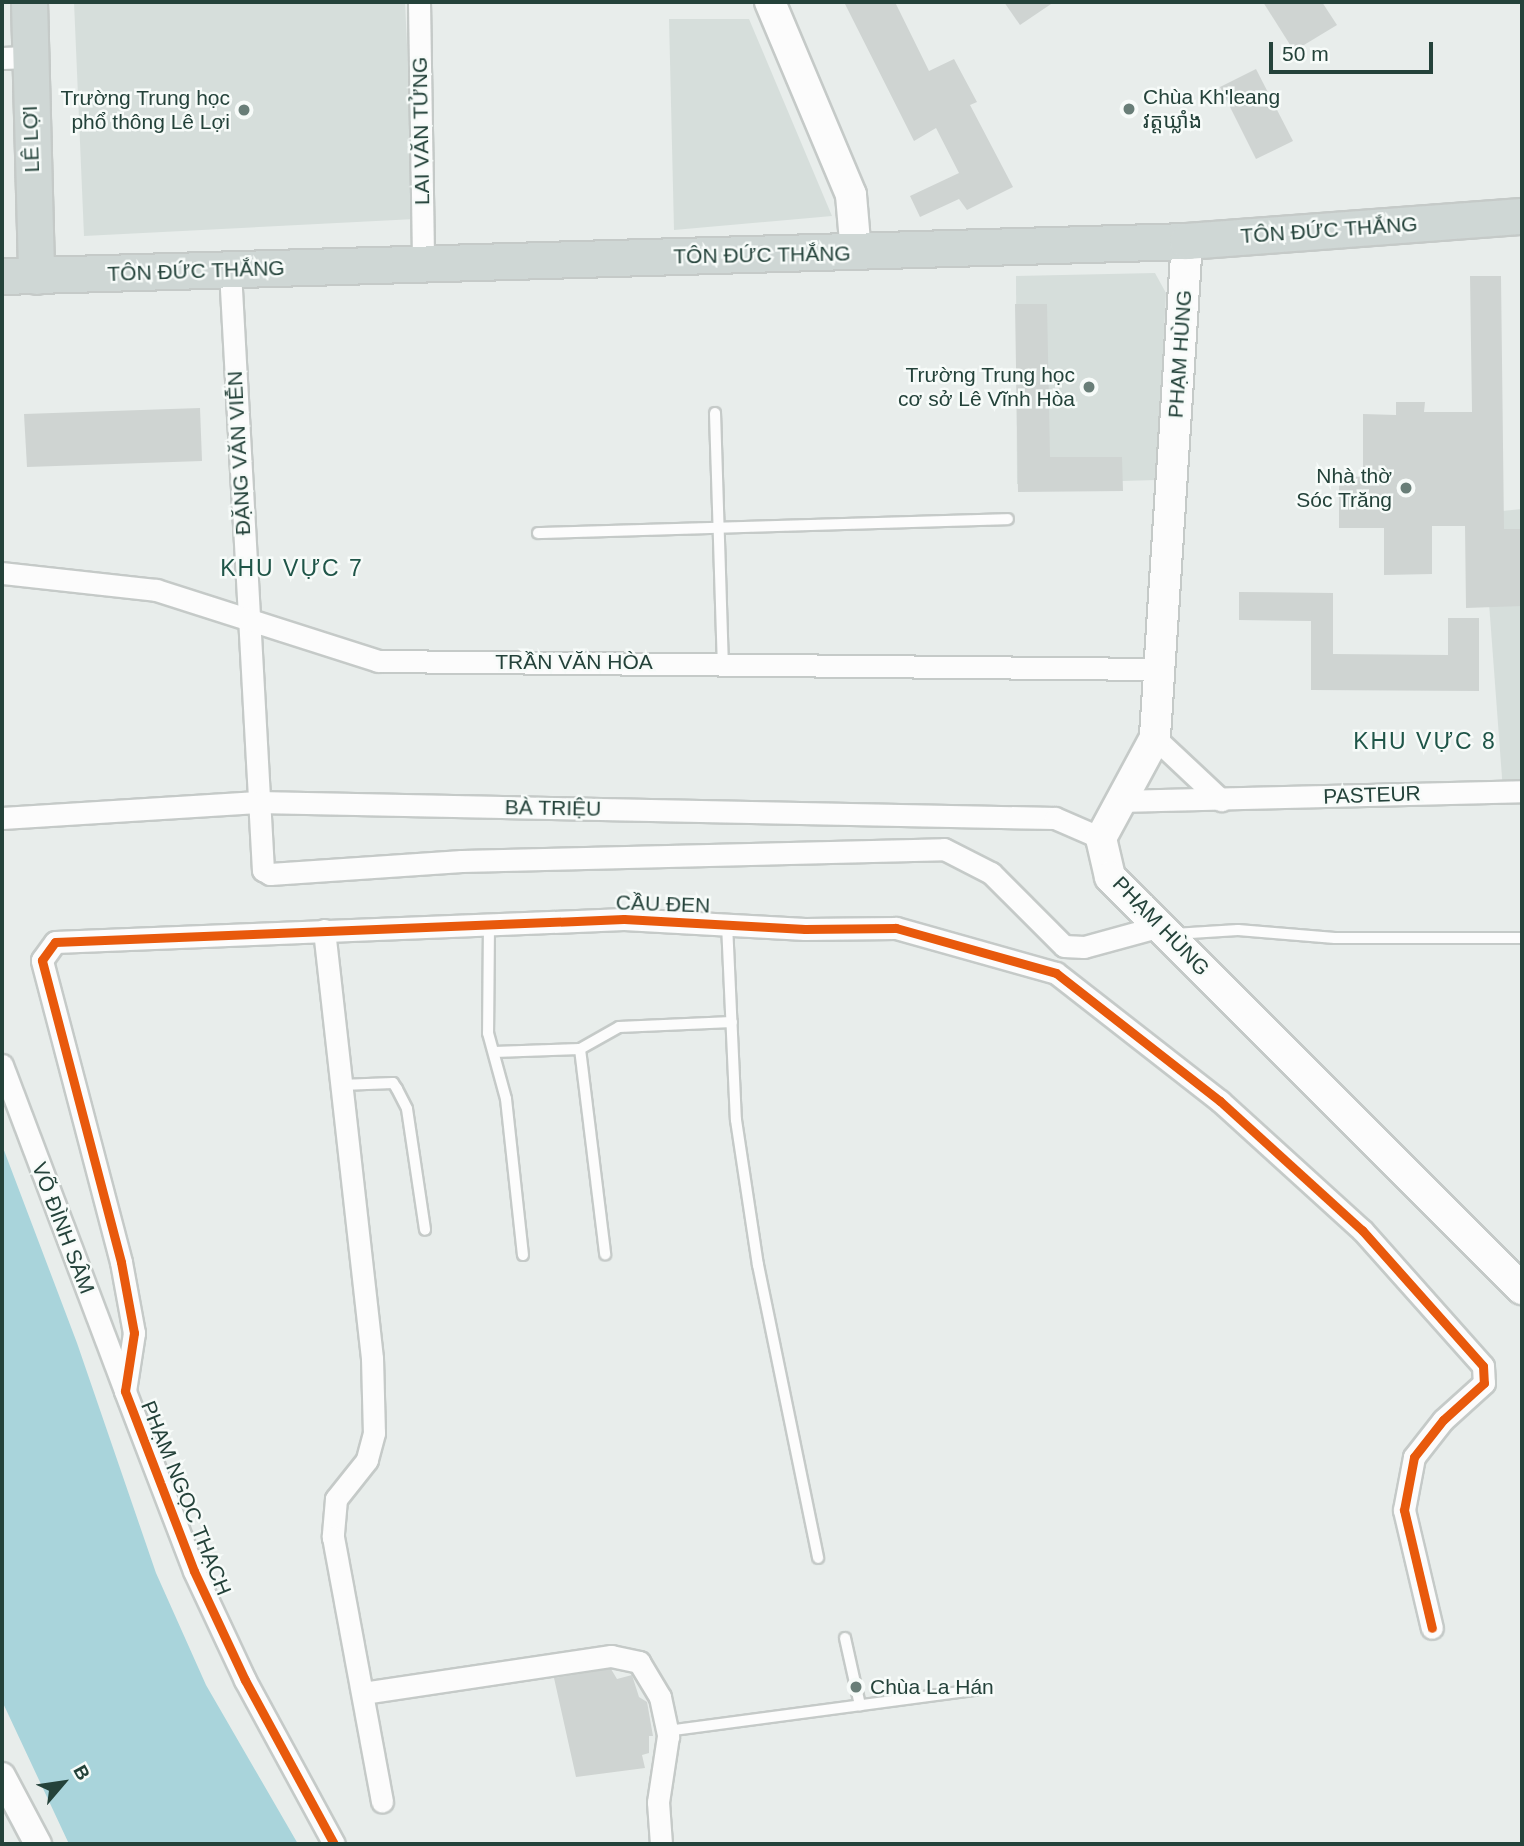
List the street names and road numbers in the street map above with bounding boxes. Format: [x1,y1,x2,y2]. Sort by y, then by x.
street label: LAI VĂN TỬNG [407,56,435,206]
street label: LÊ LỢI [17,105,45,173]
street label: TÔN ĐỨC THẮNG [1239,211,1419,249]
street label: TÔN ĐỨC THẮNG [673,241,851,269]
street label: TÔN ĐỨC THẮNG [107,255,285,287]
street label: PHẠM HÙNG [1163,289,1197,419]
street label: ĐẶNG VĂN VIỄN [222,370,256,536]
street label: TRẦN VĂN HÒA [495,649,653,675]
street label: PASTEUR [1323,781,1421,809]
street label: BÀ TRIỆU [504,795,602,821]
street label: PHẠM HÙNG [1107,871,1215,981]
street label: CẦU ĐEN [615,890,711,918]
street label: VÕ ĐÌNH SÂM [26,1159,100,1297]
street label: PHẠM NGỌC THẠCH [135,1397,237,1599]

